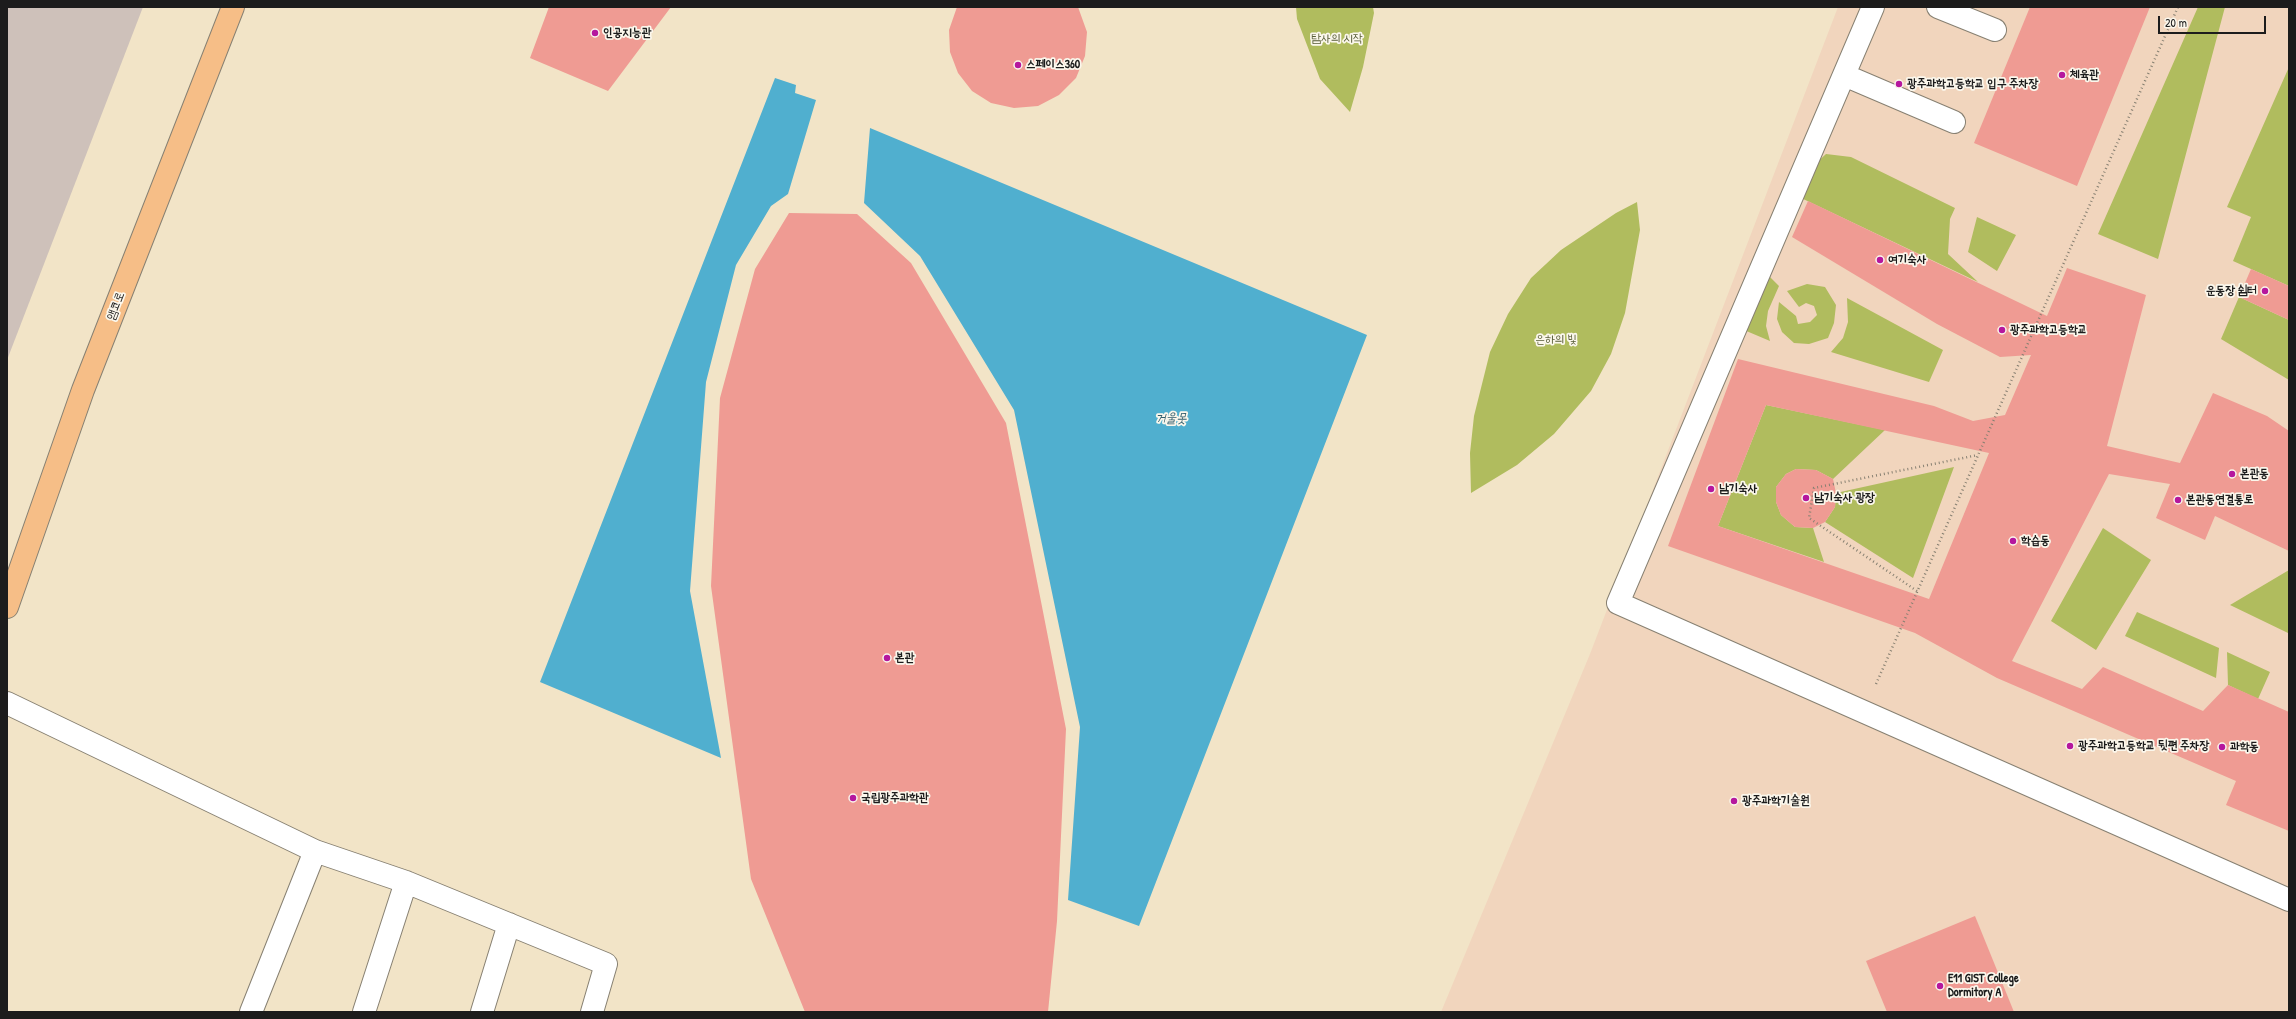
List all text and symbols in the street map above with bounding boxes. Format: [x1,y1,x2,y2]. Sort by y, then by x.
scale bar [2160,8,2268,34]
text: 20 m [2165,14,2187,31]
place label: 인공지능관 [603,26,651,40]
marker: 인공지능관 [590,28,600,38]
park label: 탐사의 시작 [1311,32,1363,46]
place label: 스페이스360 [1026,58,1080,72]
marker: 스페이스360 [1013,60,1023,70]
place label: 체육관 [2070,68,2099,82]
marker: 체육관 [2057,70,2067,80]
place label: 광주과학고등학교 입구 주차장 [1907,77,2038,91]
marker: 광주과학고등학교 입구 주차장 [1894,79,1904,89]
place label: 여기숙사 [1888,253,1927,267]
marker: 여기숙사 [1875,255,1885,265]
place label: 운동장 쉼터 [2206,284,2257,298]
marker: 운동장 쉼터 [2260,286,2270,296]
street label: 앰코로 [104,290,128,322]
place label: 광주과학고등학교 [2010,323,2087,337]
marker: 광주과학고등학교 [1997,325,2007,335]
park label: 은하의 빛 [1535,333,1577,347]
water label: 거울못 [1155,411,1187,427]
place label: 본관동 [2240,467,2269,481]
marker: 본관동 [2227,469,2237,479]
place label: 남기숙사 [1719,482,1758,496]
marker: 남기숙사 [1706,484,1716,494]
place label: 남기숙사 광장 [1814,491,1875,505]
marker: 남기숙사 광장 [1801,493,1811,503]
place label: 본관동연결통로 [2186,493,2254,507]
marker: 본관동연결통로 [2173,495,2183,505]
place label: 학습동 [2021,534,2050,548]
marker: 학습동 [2008,536,2018,546]
place label: 본관 [895,651,914,665]
marker: 본관 [882,653,892,663]
place label: 광주과학고등학교 뒷편 주차장 [2078,739,2209,753]
place label: 과학동 [2230,740,2259,754]
marker: 광주과학고등학교 뒷편 주차장 [2065,741,2075,751]
marker: 과학동 [2217,742,2227,752]
place label: 국립광주과학관 [861,791,929,805]
marker: 국립광주과학관 [848,793,858,803]
place label: 광주과학기술원 [1742,794,1810,808]
marker: 광주과학기술원 [1729,796,1739,806]
place label: E11 GIST College Dormitory A [1948,972,2019,1000]
marker: E11 GIST College Dormitory A [1935,981,1945,991]

